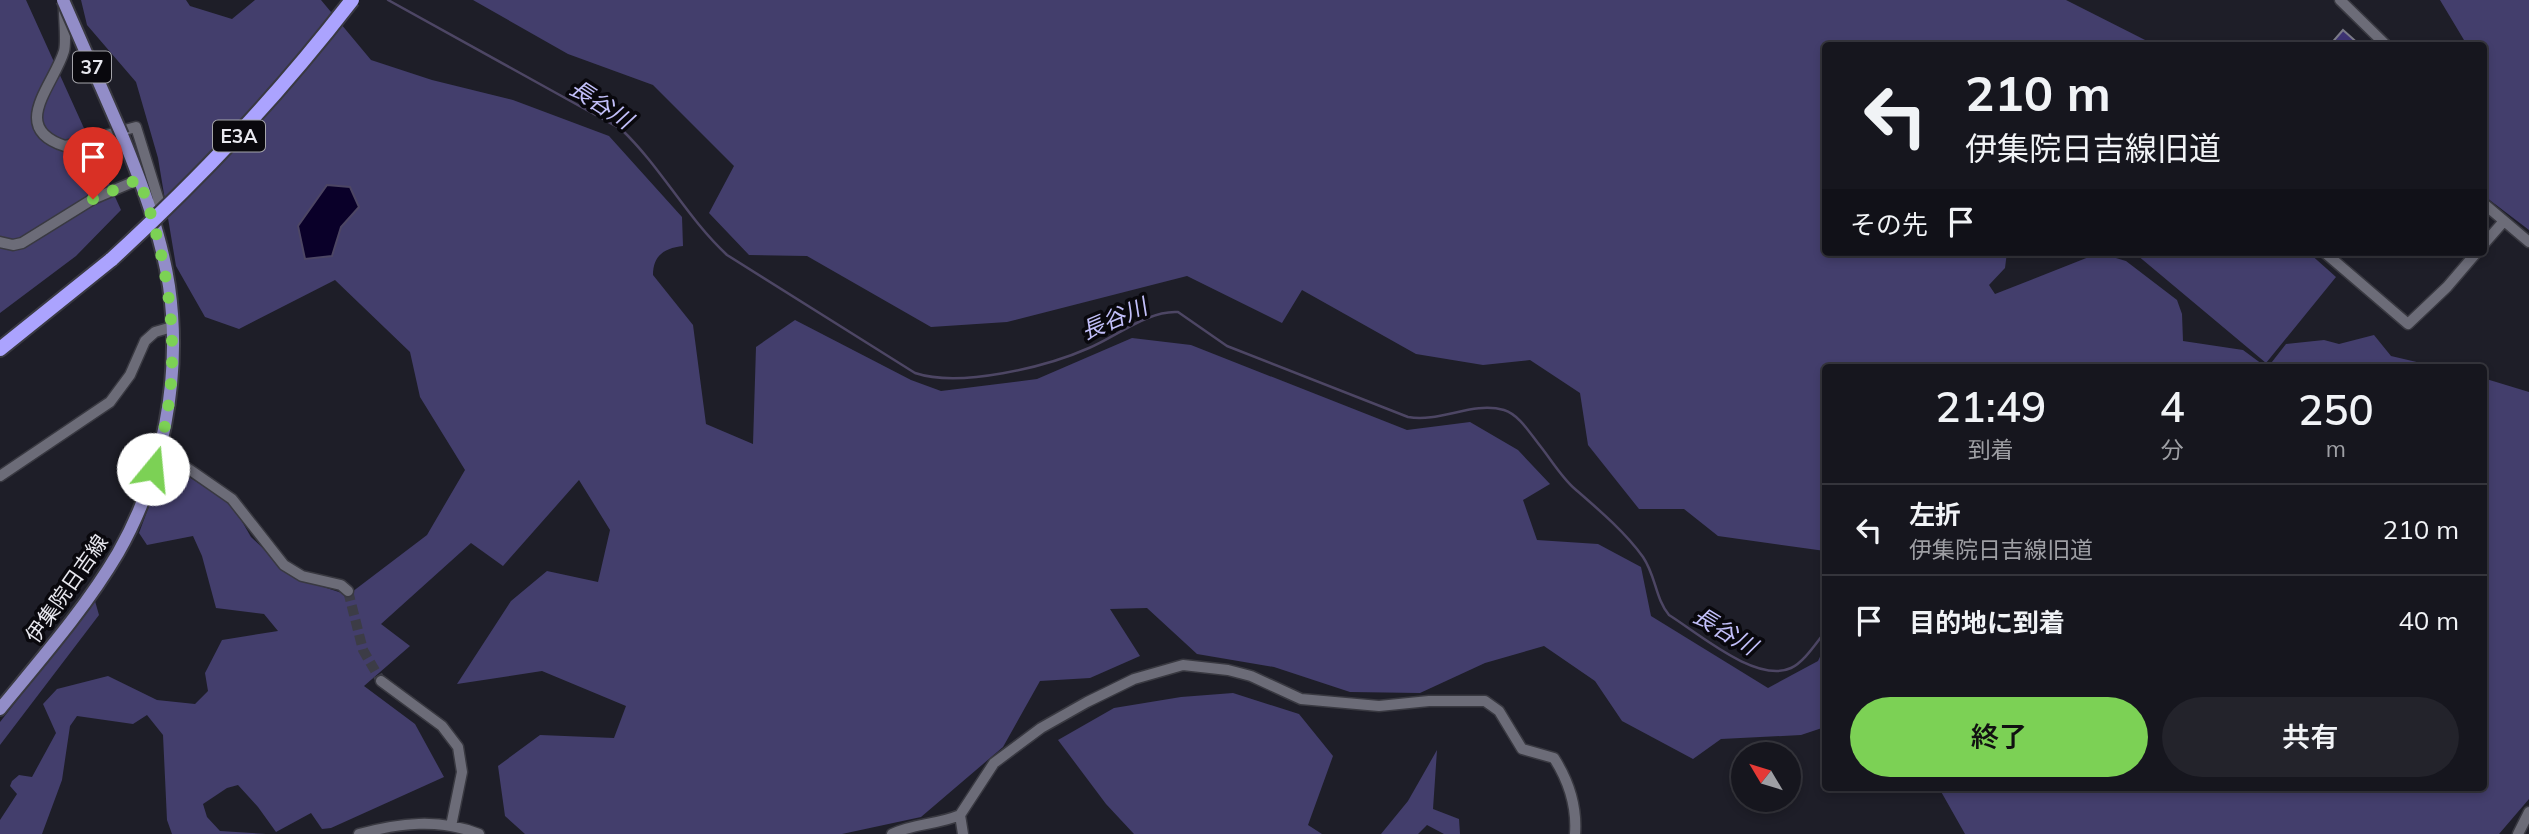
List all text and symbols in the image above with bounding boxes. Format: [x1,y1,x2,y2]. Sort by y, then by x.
road number: 37 [73,52,111,82]
text: 210 m [1965,62,2111,123]
icon: left [1850,70,1941,161]
water label: 長谷川 [564,73,641,136]
road number: E3A [213,120,265,152]
pin [63,127,123,199]
text: 伊集院日吉線旧道 [1965,128,2221,168]
icon: arrive [74,138,112,176]
icon: arrive [1942,203,1980,241]
text: その先 [1850,208,1928,241]
water label: 長谷川 [1076,291,1154,345]
text: 21:49 [1935,380,2046,433]
text: 4 [2159,380,2185,433]
text: 250 [2298,383,2374,436]
position arrow [116,432,190,506]
text: m [2326,434,2346,463]
text: 到着 [1968,435,2014,464]
text: 分 [2161,435,2184,464]
text: 左折 [1909,498,1961,531]
icon: left [1850,511,1888,549]
text: 210 m [2383,513,2459,546]
street label: 伊集院日吉線 [19,529,113,647]
text: 伊集院日吉線旧道 [1909,535,2093,564]
water label: 長谷川 [1688,600,1765,662]
icon: arrive [1850,602,1888,640]
text: 40 m [2398,604,2459,637]
text: 目的地に到着 [1909,606,2065,639]
button: 終了 [1850,697,2148,777]
button: 共有 [2162,697,2459,777]
north arrow [1731,742,1801,812]
map controls [1731,742,1801,812]

